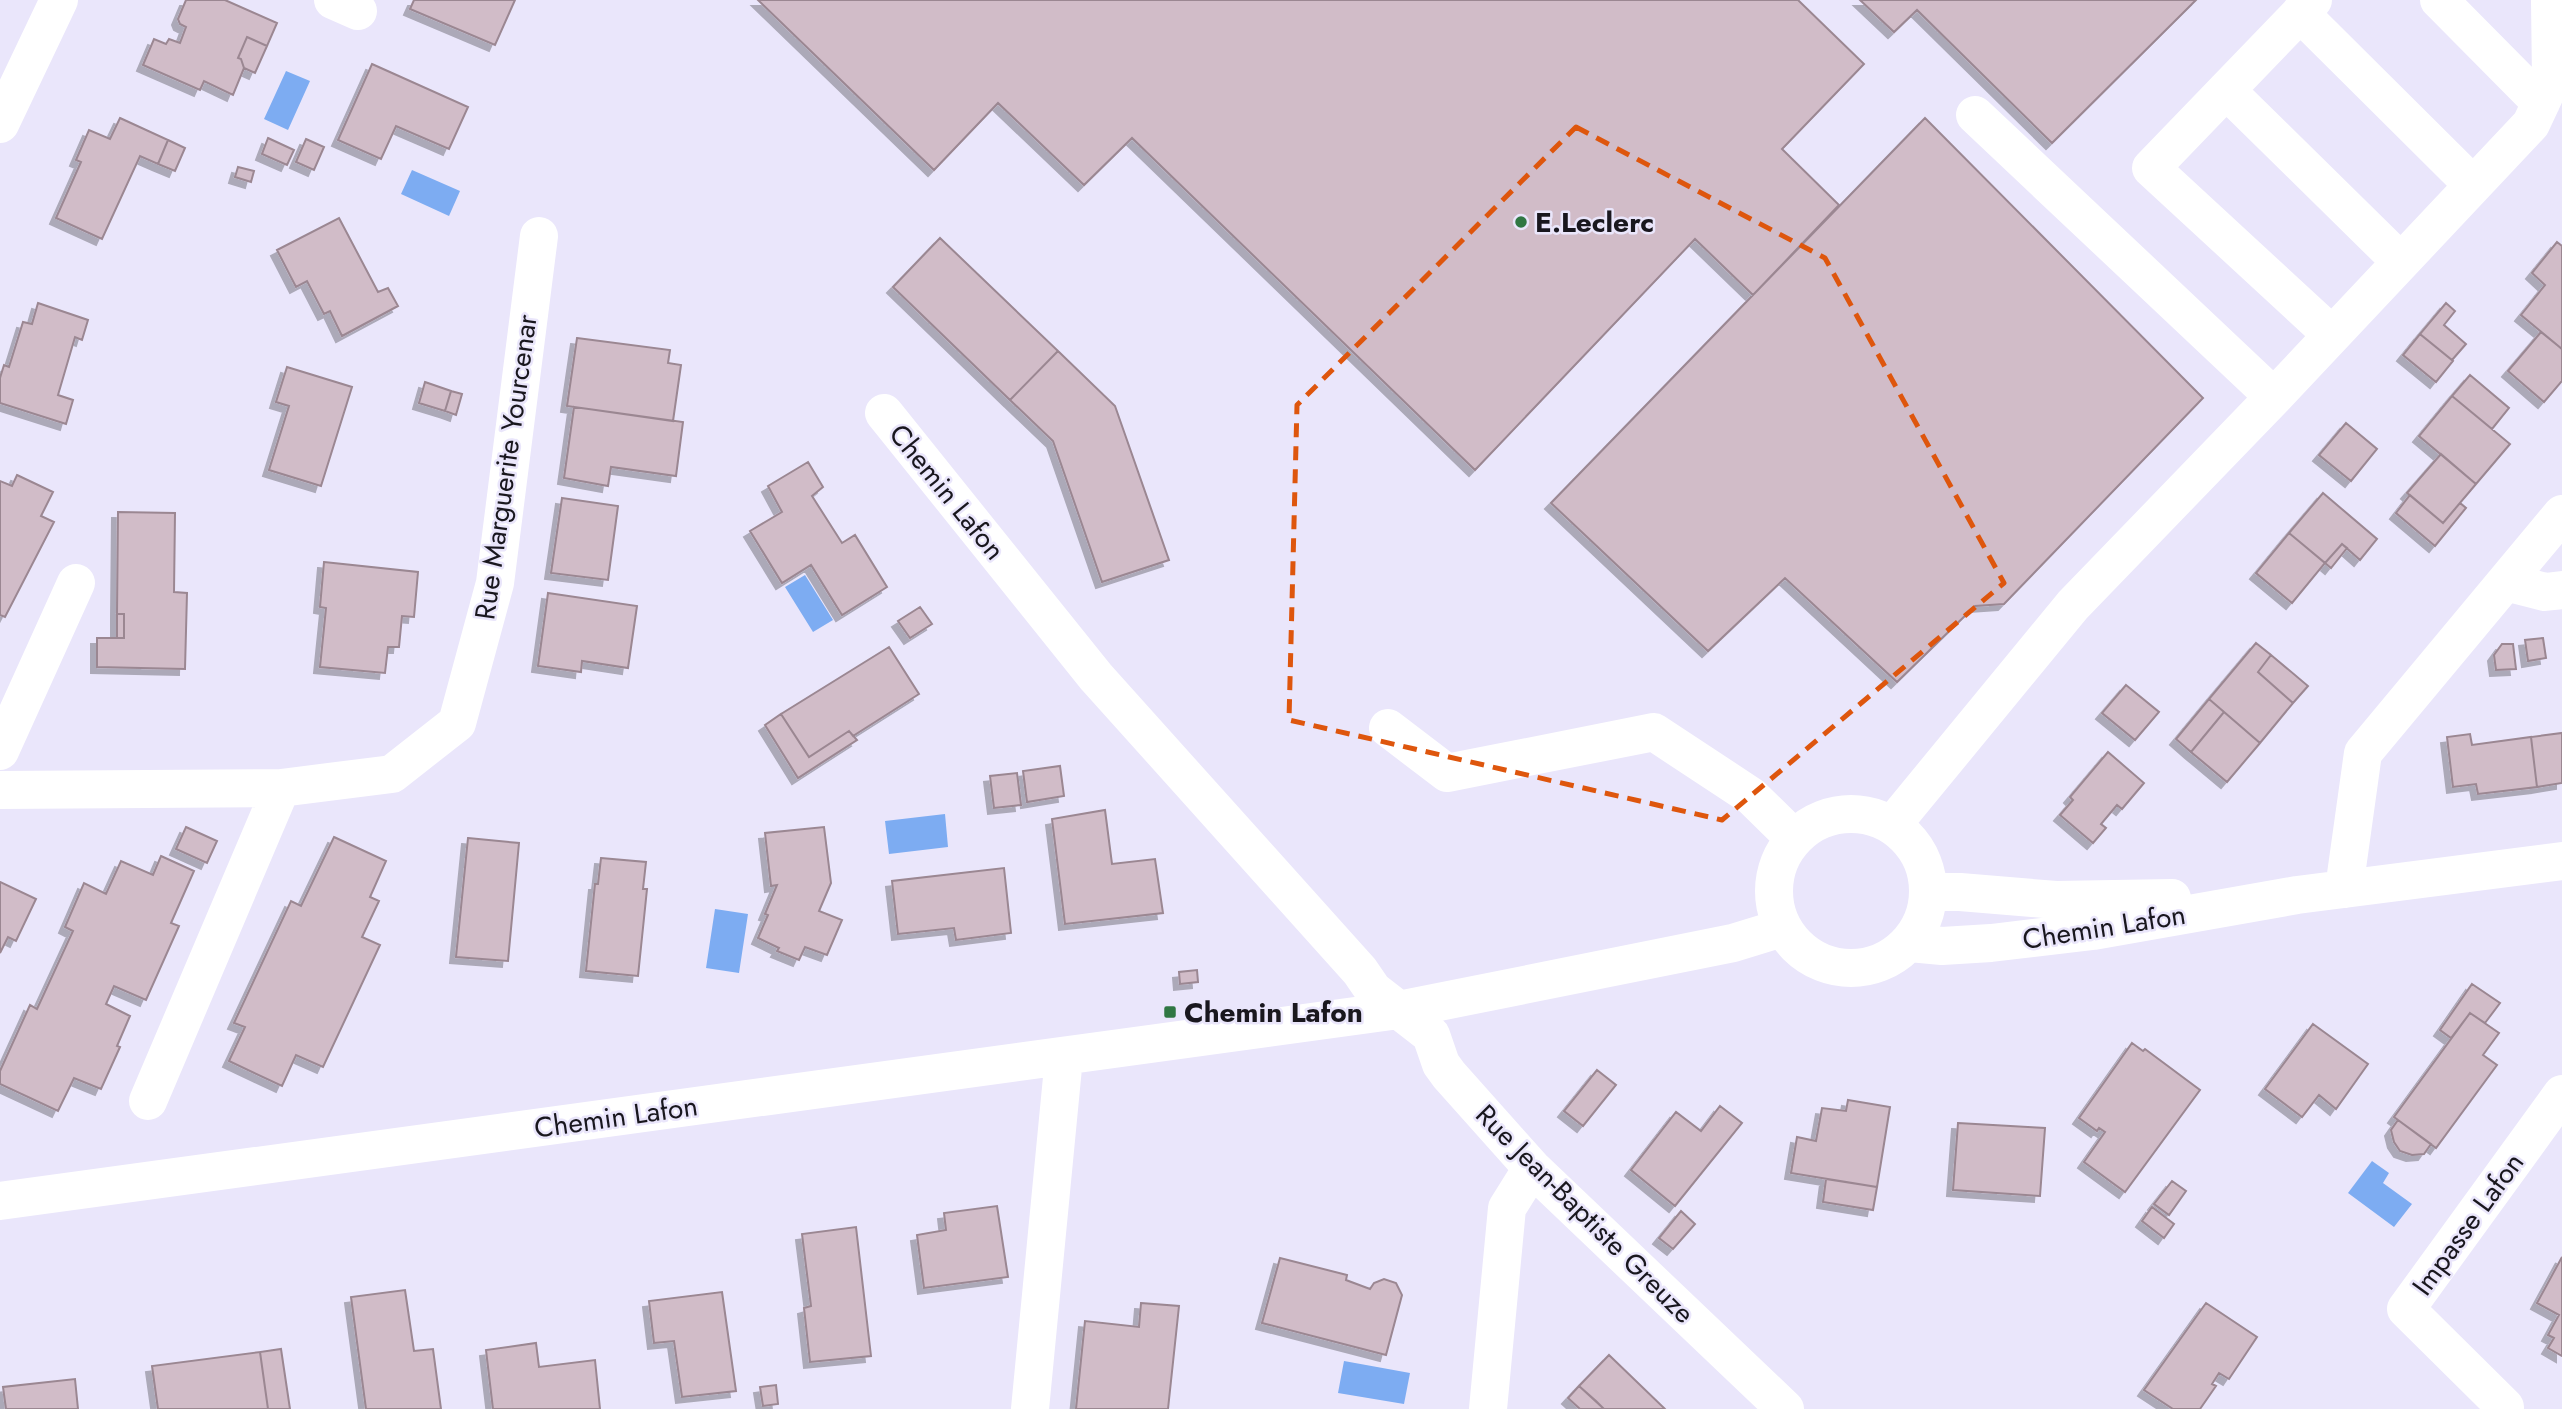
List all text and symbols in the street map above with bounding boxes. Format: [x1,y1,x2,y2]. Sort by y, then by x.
place label: E.Leclerc [1535,202,1654,243]
marker: E.Leclerc [1513,214,1529,230]
street label: Rue Marguerite Yourcenar [464,311,548,622]
street label: Chemin Lafon [879,415,1015,569]
street label: Chemin Lafon [2020,894,2188,960]
place label: Chemin Lafon [1184,992,1363,1033]
marker: Chemin Lafon [1162,1004,1178,1020]
street label: Chemin Lafon [532,1085,700,1149]
street label: Rue Jean-Baptiste Greuze [1466,1095,1704,1333]
street label: Impasse Lafon [2402,1144,2534,1304]

